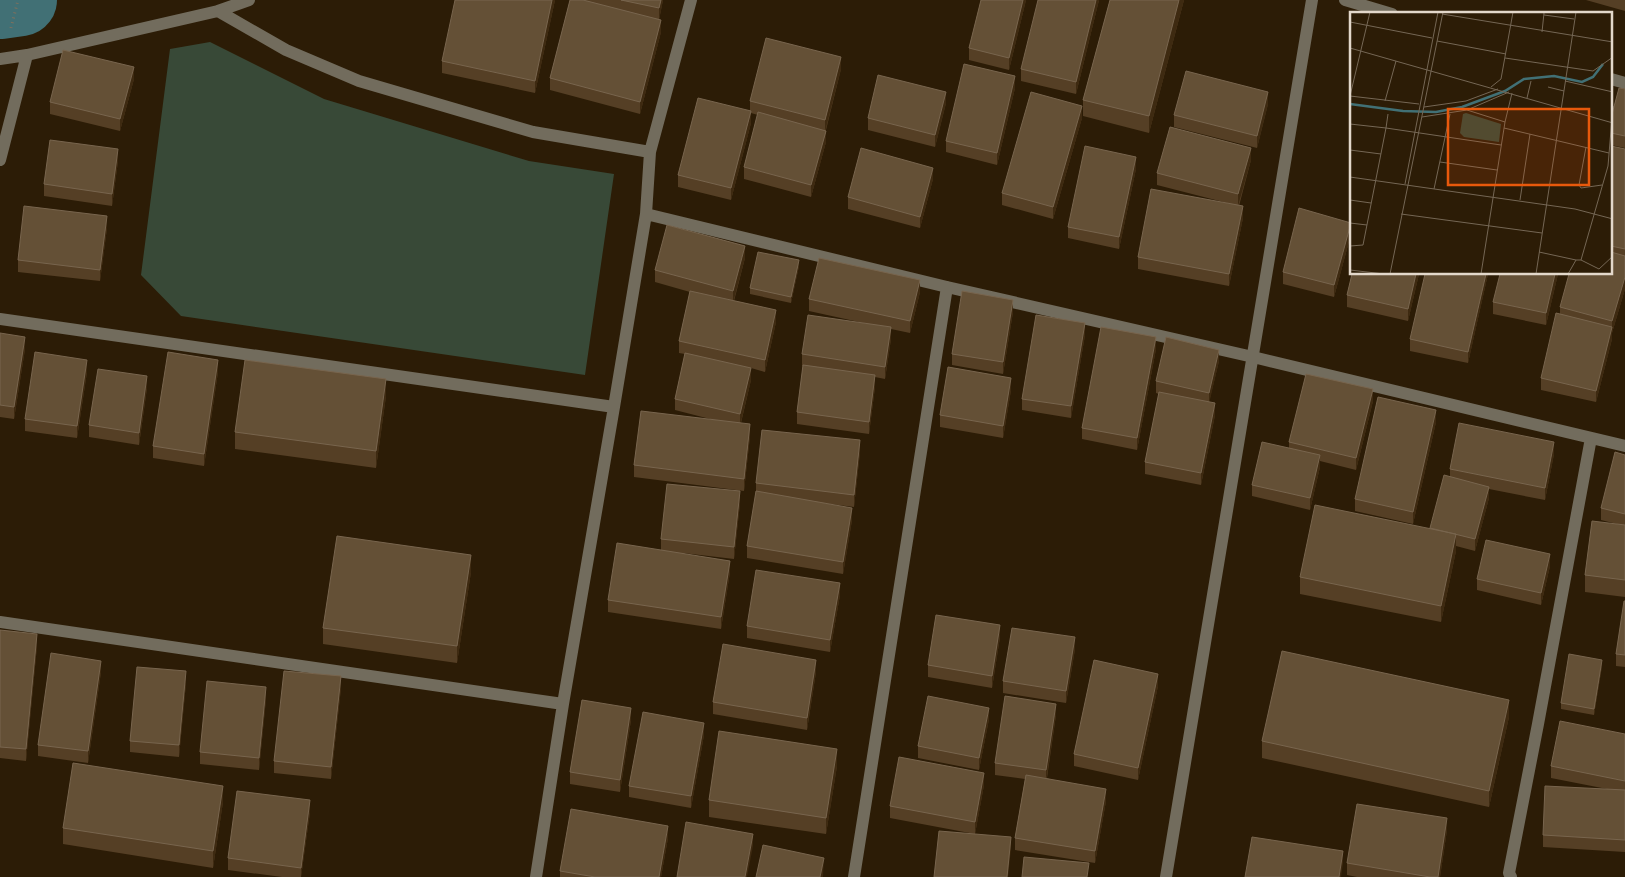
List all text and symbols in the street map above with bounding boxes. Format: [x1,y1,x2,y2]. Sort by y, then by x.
inset map [1350,12,1612,275]

